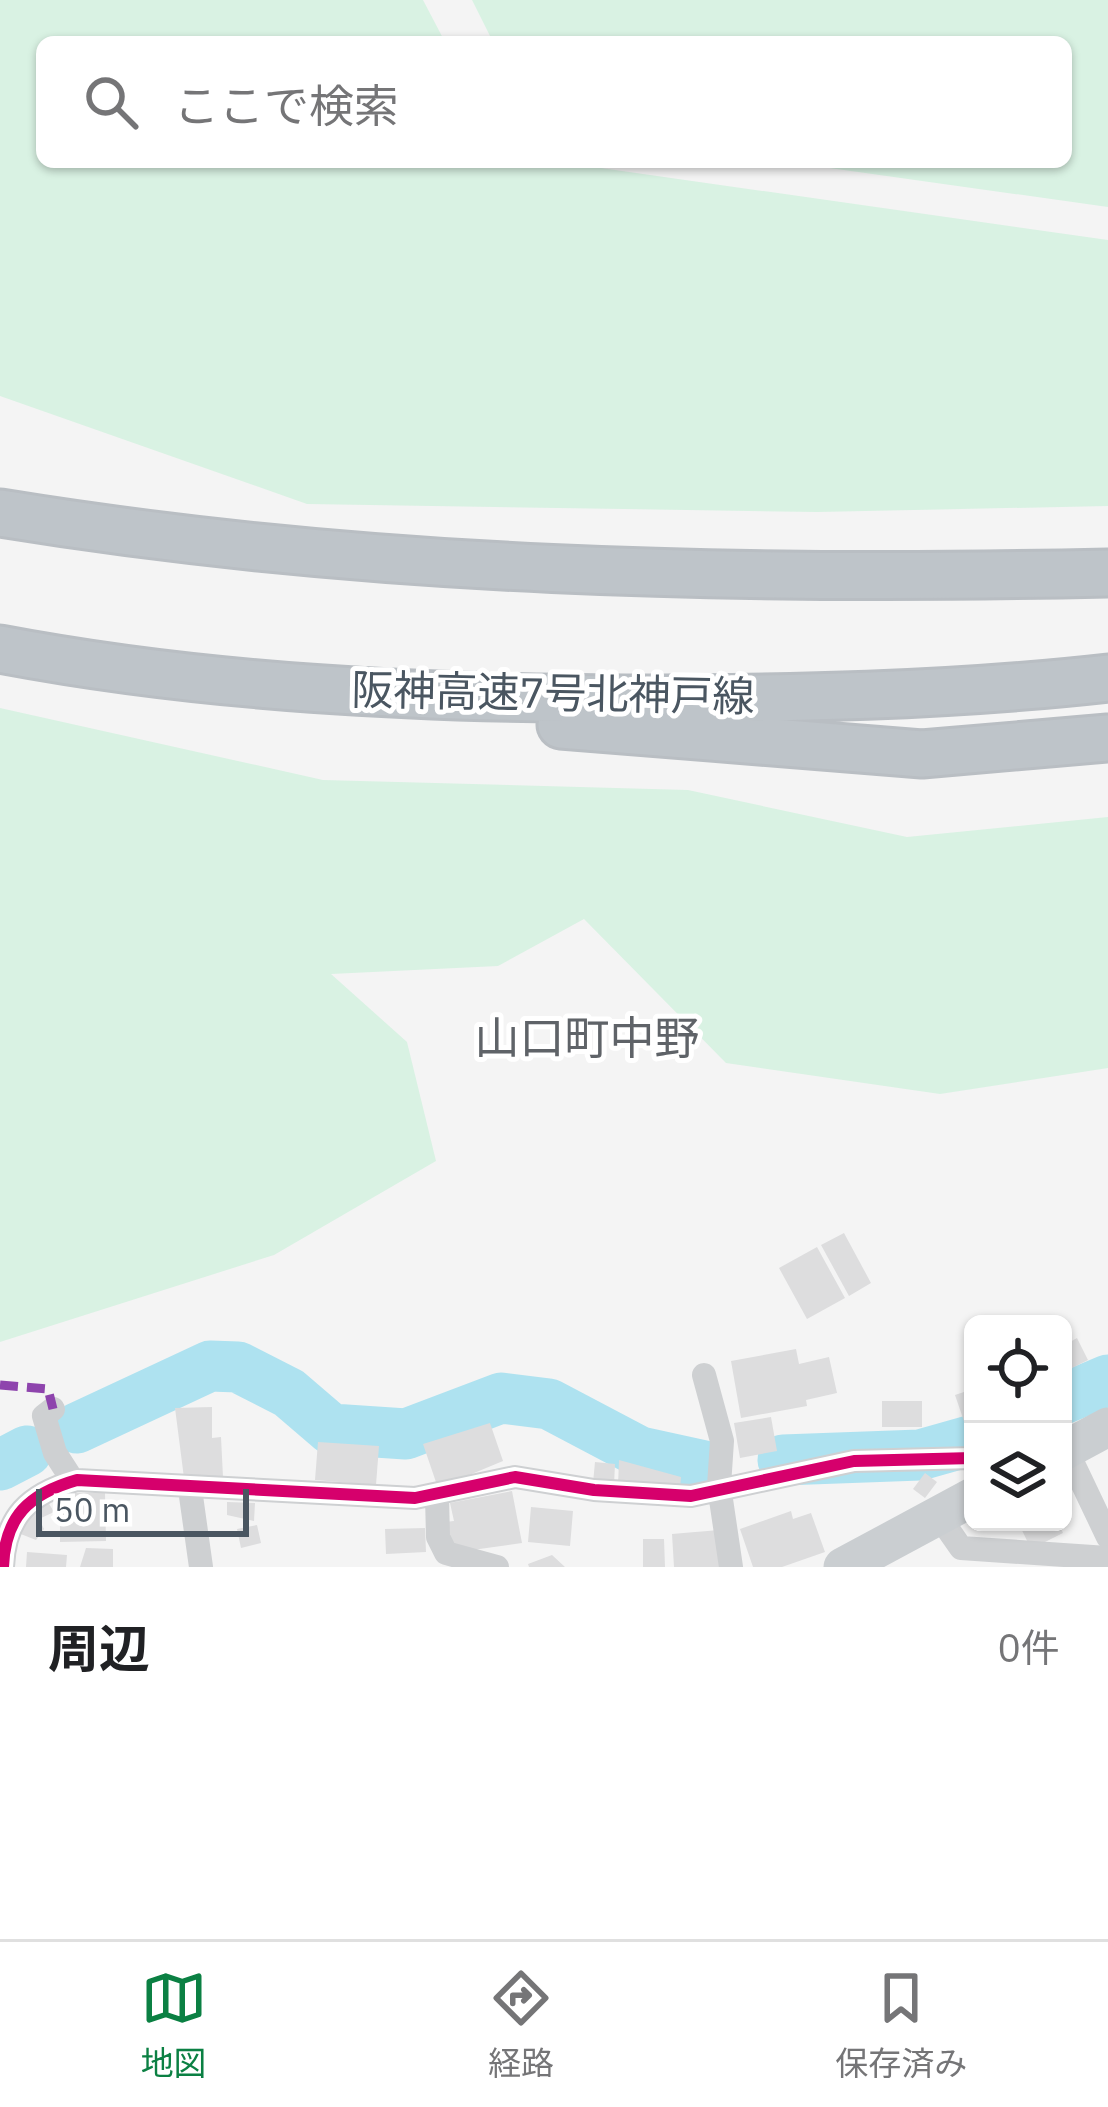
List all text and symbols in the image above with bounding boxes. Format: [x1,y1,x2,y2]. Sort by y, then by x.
search box [36,36,1072,168]
icon: search [78,69,144,135]
text: ここで検索 [174,76,399,134]
street label: 阪神高速7号北神戸線 [351,661,755,724]
district label: 山口町中野 [474,1008,700,1066]
map controls [964,1315,1072,1531]
button: locate [964,1315,1072,1423]
button: layers [964,1423,1072,1531]
scale bar [36,1483,249,1536]
text: 50 m [54,1488,130,1531]
text: 周辺 [48,1615,150,1681]
text: 0件 [998,1622,1060,1673]
tab: 地図 [141,1965,207,2085]
tab: 経路 [488,1965,554,2085]
tab: 保存済み [835,1965,967,2085]

